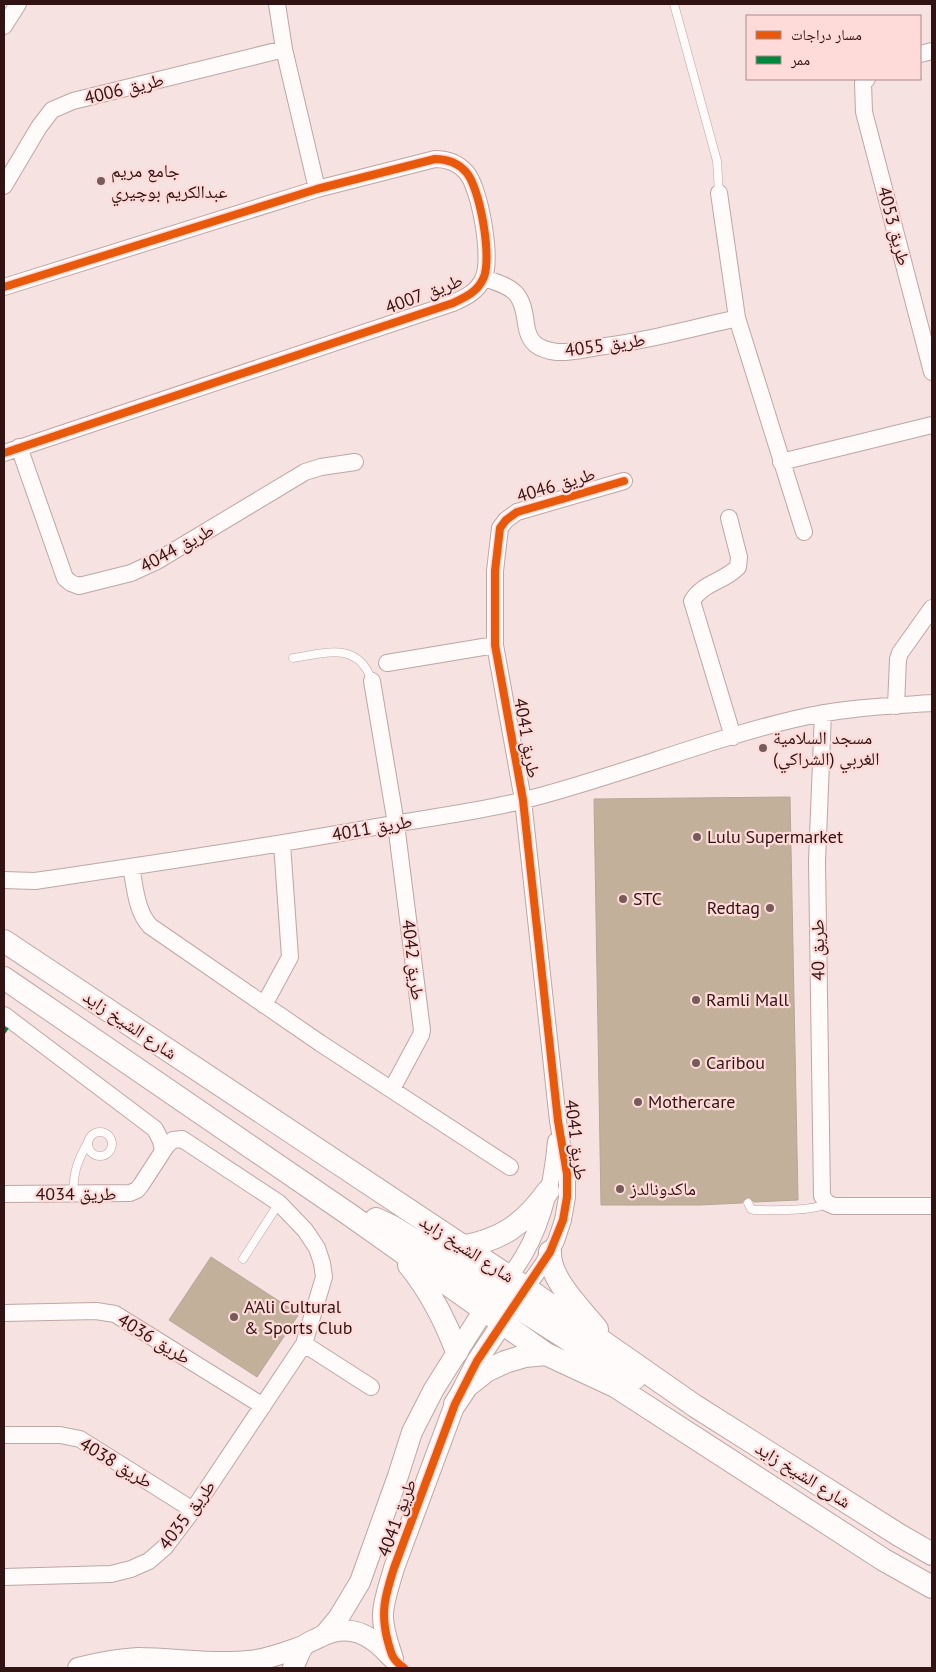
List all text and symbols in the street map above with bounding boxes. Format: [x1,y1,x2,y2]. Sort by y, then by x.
legend [746,15,921,80]
text: مسار دراجات [791,25,862,44]
text: ممر [790,50,810,69]
street label: طريق 4006 [82,68,166,109]
place label: جامع مريم عبدالكريم بوچيري [111,159,228,207]
marker: جامع مريم عبدالكريم بوچيري [95,175,107,187]
street label: طريق 4053 [873,184,916,268]
street label: طريق 4007 [382,268,466,319]
street label: طريق 4055 [563,327,647,362]
street label: طريق 4046 [514,462,598,507]
street label: طريق 4044 [136,518,218,577]
street label: طريق 4041 [509,696,546,780]
place label: مسجد السلامية الغربي (الشراكي) [773,726,879,774]
marker: مسجد السلامية الغربي (الشراكي) [757,742,769,754]
street label: طريق 4011 [330,809,414,846]
place label: Lulu Supermarket [707,825,843,848]
marker: Lulu Supermarket [691,831,703,843]
place label: STC [633,887,662,910]
marker: STC [617,893,629,905]
place label: Redtag [707,896,760,919]
marker: Redtag [764,902,776,914]
street label: طريق 4042 [397,918,430,1002]
street label: طريق 40 [805,919,830,981]
street label: شارع الشيخ زايد [78,985,182,1065]
place label: Ramli Mall [706,988,789,1011]
marker: Ramli Mall [690,994,702,1006]
place label: Caribou [706,1051,765,1074]
marker: Caribou [690,1057,702,1069]
place label: Mothercare [648,1090,735,1113]
marker: Mothercare [632,1096,644,1108]
street label: طريق 4041 [560,1098,593,1182]
place label: ماكدونالدز [629,1177,696,1200]
street label: طريق 4034 [36,1182,116,1205]
marker: ماكدونالدز [614,1183,626,1195]
street label: شارع الشيخ زايد [415,1209,519,1289]
place label: A'Ali Cultural & Sports Club [244,1295,353,1339]
street label: طريق 4036 [114,1308,195,1369]
marker: A'Ali Cultural & Sports Club [228,1311,240,1323]
street label: طريق 4038 [76,1432,157,1493]
street label: شارع الشيخ زايد [751,1436,855,1514]
street label: طريق 4035 [153,1475,220,1554]
street label: طريق 4041 [372,1476,421,1560]

